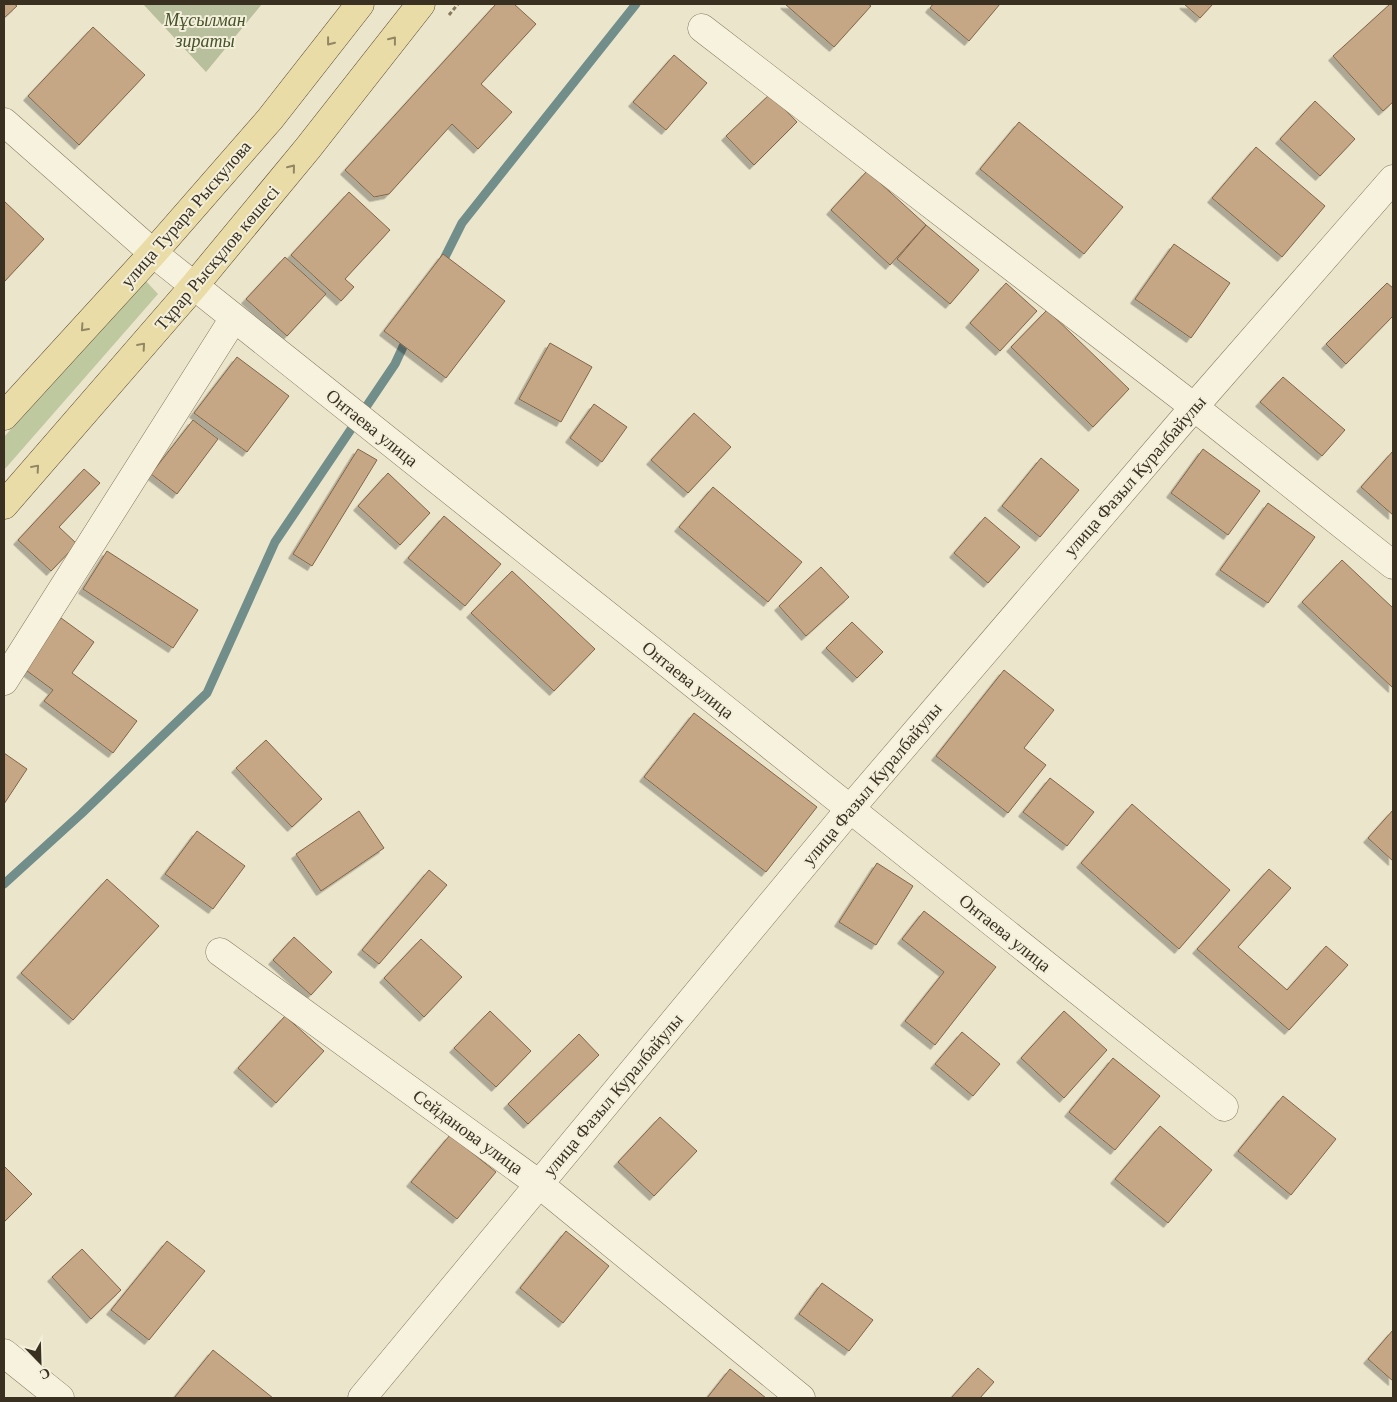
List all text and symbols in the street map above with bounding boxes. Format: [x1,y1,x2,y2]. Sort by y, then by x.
park label: Мұсылман зираты [163,10,246,51]
one-way arrow [327,36,335,45]
one-way arrow [387,37,395,46]
street label: улица Турара Рыскулова [117,137,255,291]
one-way arrow [286,165,294,174]
street label: Тұрар Рыскұлов көшесі [151,182,283,334]
one-way arrow [81,322,90,331]
one-way arrow [137,342,146,351]
street label: Онтаева улица [322,385,422,471]
street label: улица Фазыл Куралбайулы [1060,392,1210,560]
one-way arrow [30,465,39,474]
street label: Онтаева улица [638,637,738,723]
street label: улица Фазыл Куралбайулы [798,699,946,869]
street label: Онтаева улица [955,890,1055,976]
street label: улица Фазыл Куралбайулы [539,1010,687,1180]
street label: Сейданова улица [409,1085,527,1179]
north arrow [15,1337,65,1387]
text: С [37,1365,52,1382]

